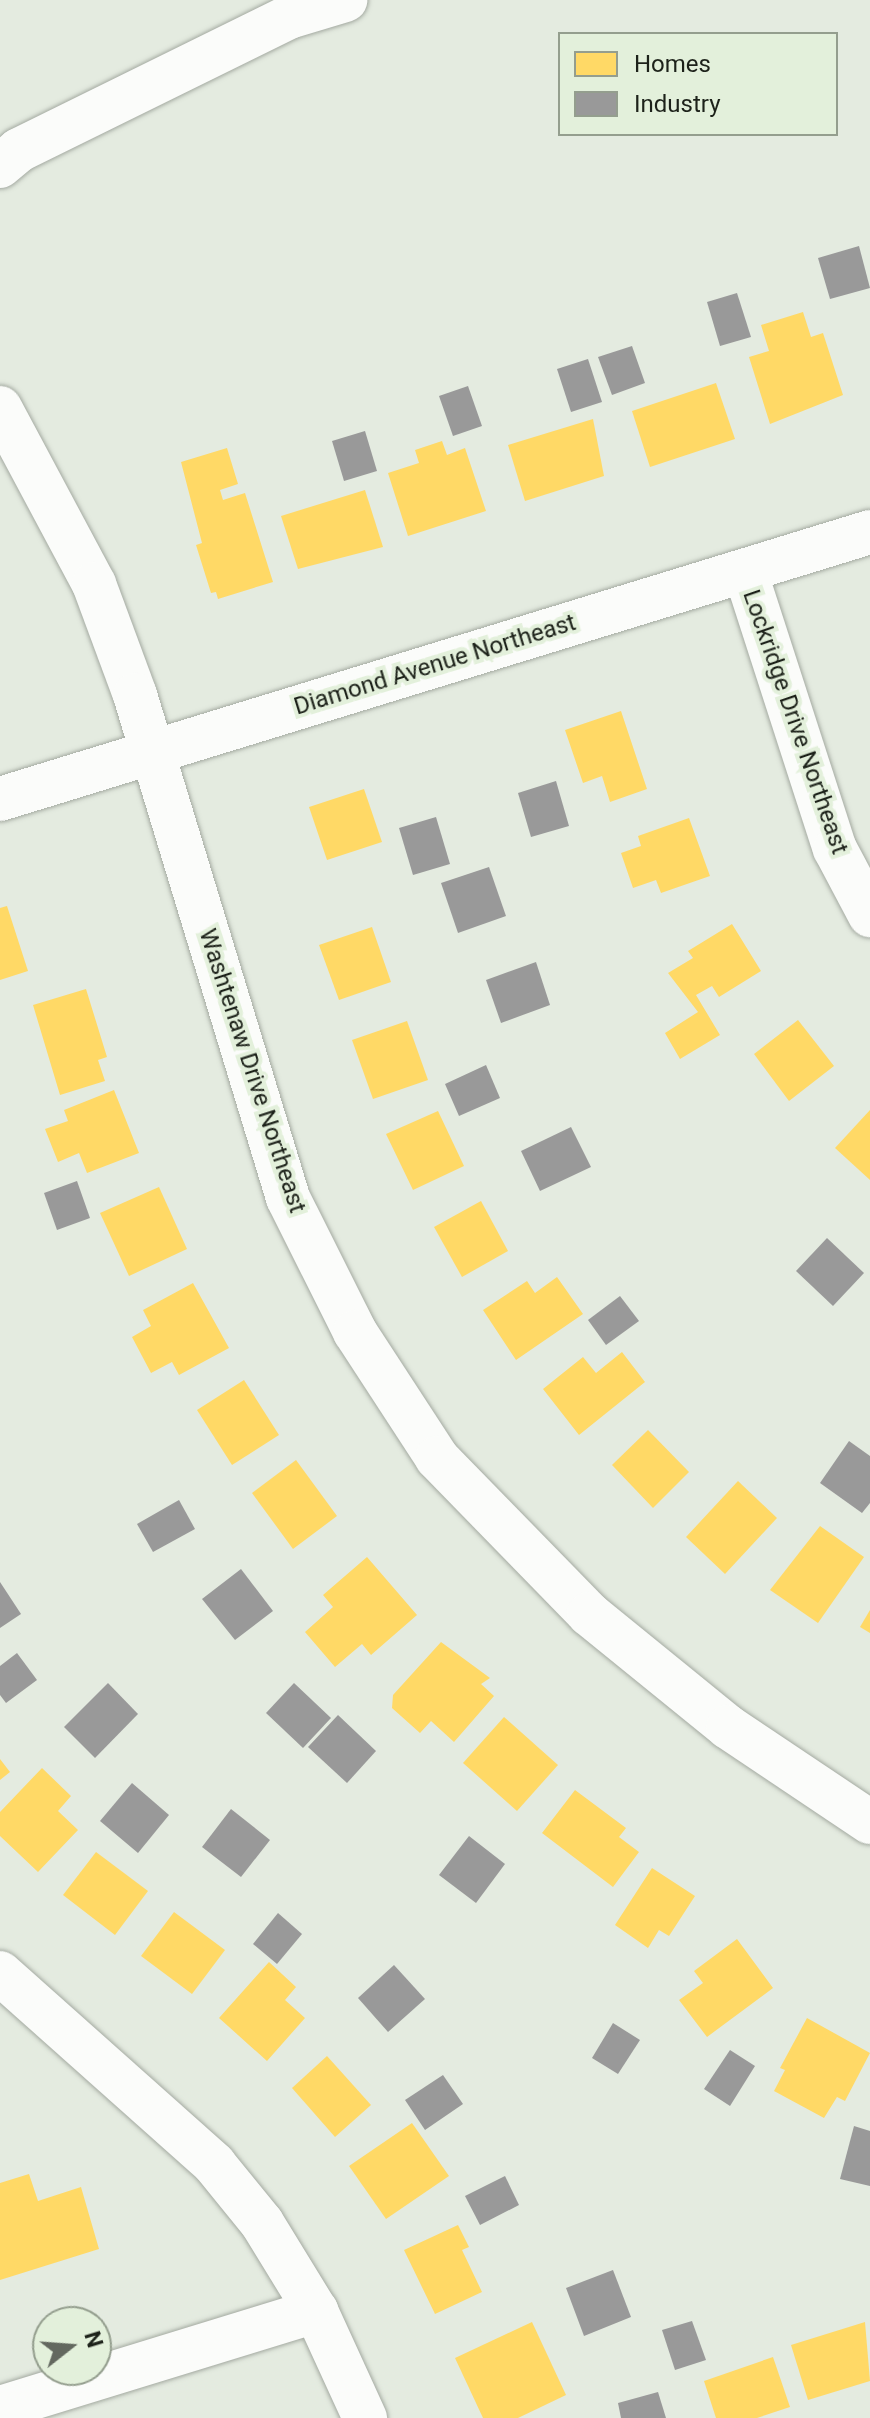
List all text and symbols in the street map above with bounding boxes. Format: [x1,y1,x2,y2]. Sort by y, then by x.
legend [558,32,838,136]
text: Homes [634,50,711,78]
text: Industry [634,90,720,118]
street label: Lockridge Drive Northeast [736,586,854,858]
street label: Diamond Avenue Northeast [291,608,579,722]
street label: Washtenaw Drive Northeast [192,925,312,1217]
north arrow [32,2306,112,2386]
text: N [79,2328,108,2351]

